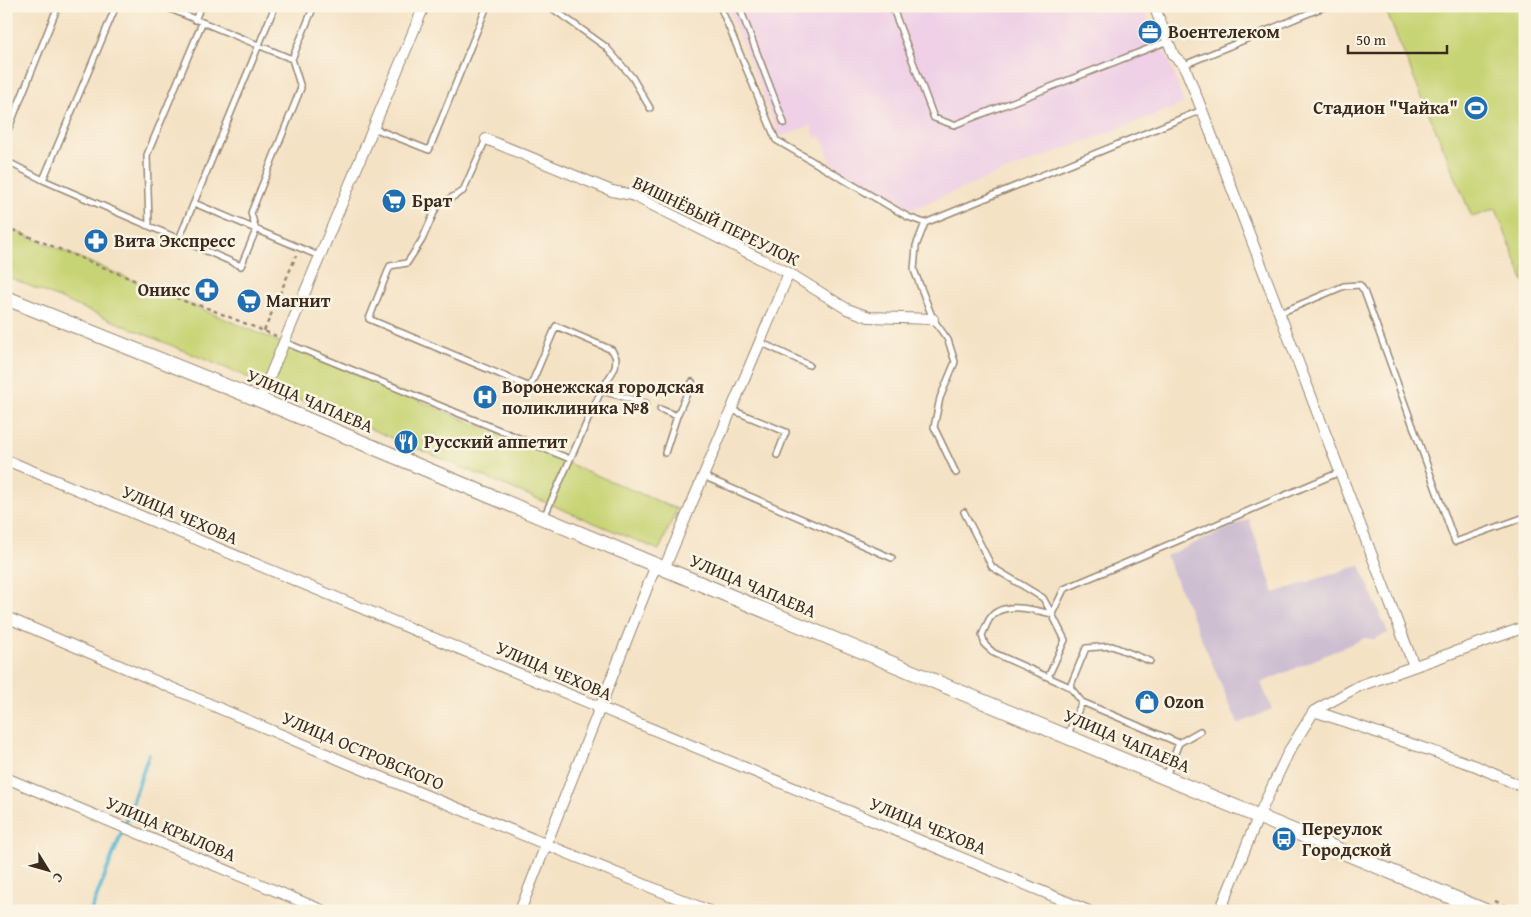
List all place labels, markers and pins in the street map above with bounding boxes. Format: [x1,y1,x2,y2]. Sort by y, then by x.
place label: Воентелеком [1168,18,1280,45]
office icon: Воентелеком [1137,19,1163,45]
place label: Стадион "Чайка" [1313,94,1458,121]
sports icon: Стадион "Чайка" [1463,95,1489,121]
place label: Брат [412,187,453,214]
supermarket icon: Брат [381,188,407,214]
place label: Вита Экспресс [114,227,235,254]
pharmacy icon: Вита Экспресс [83,228,109,254]
place label: Оникс [138,276,190,303]
pharmacy icon: Оникс [194,277,220,303]
place label: Магнит [266,287,331,314]
supermarket icon: Магнит [236,288,262,314]
place label: Воронежская городская поликлиника №8 [502,373,705,421]
hospital icon: Воронежская городская поликлиника №8 [472,384,498,410]
place label: Русский аппетит [424,428,568,455]
restaurant icon: Русский аппетит [393,429,419,455]
place label: Ozon [1164,688,1204,715]
shop icon: Ozon [1134,689,1160,715]
place label: Переулок Городской [1302,815,1391,863]
bus stop icon: Переулок Городской [1271,826,1297,852]

